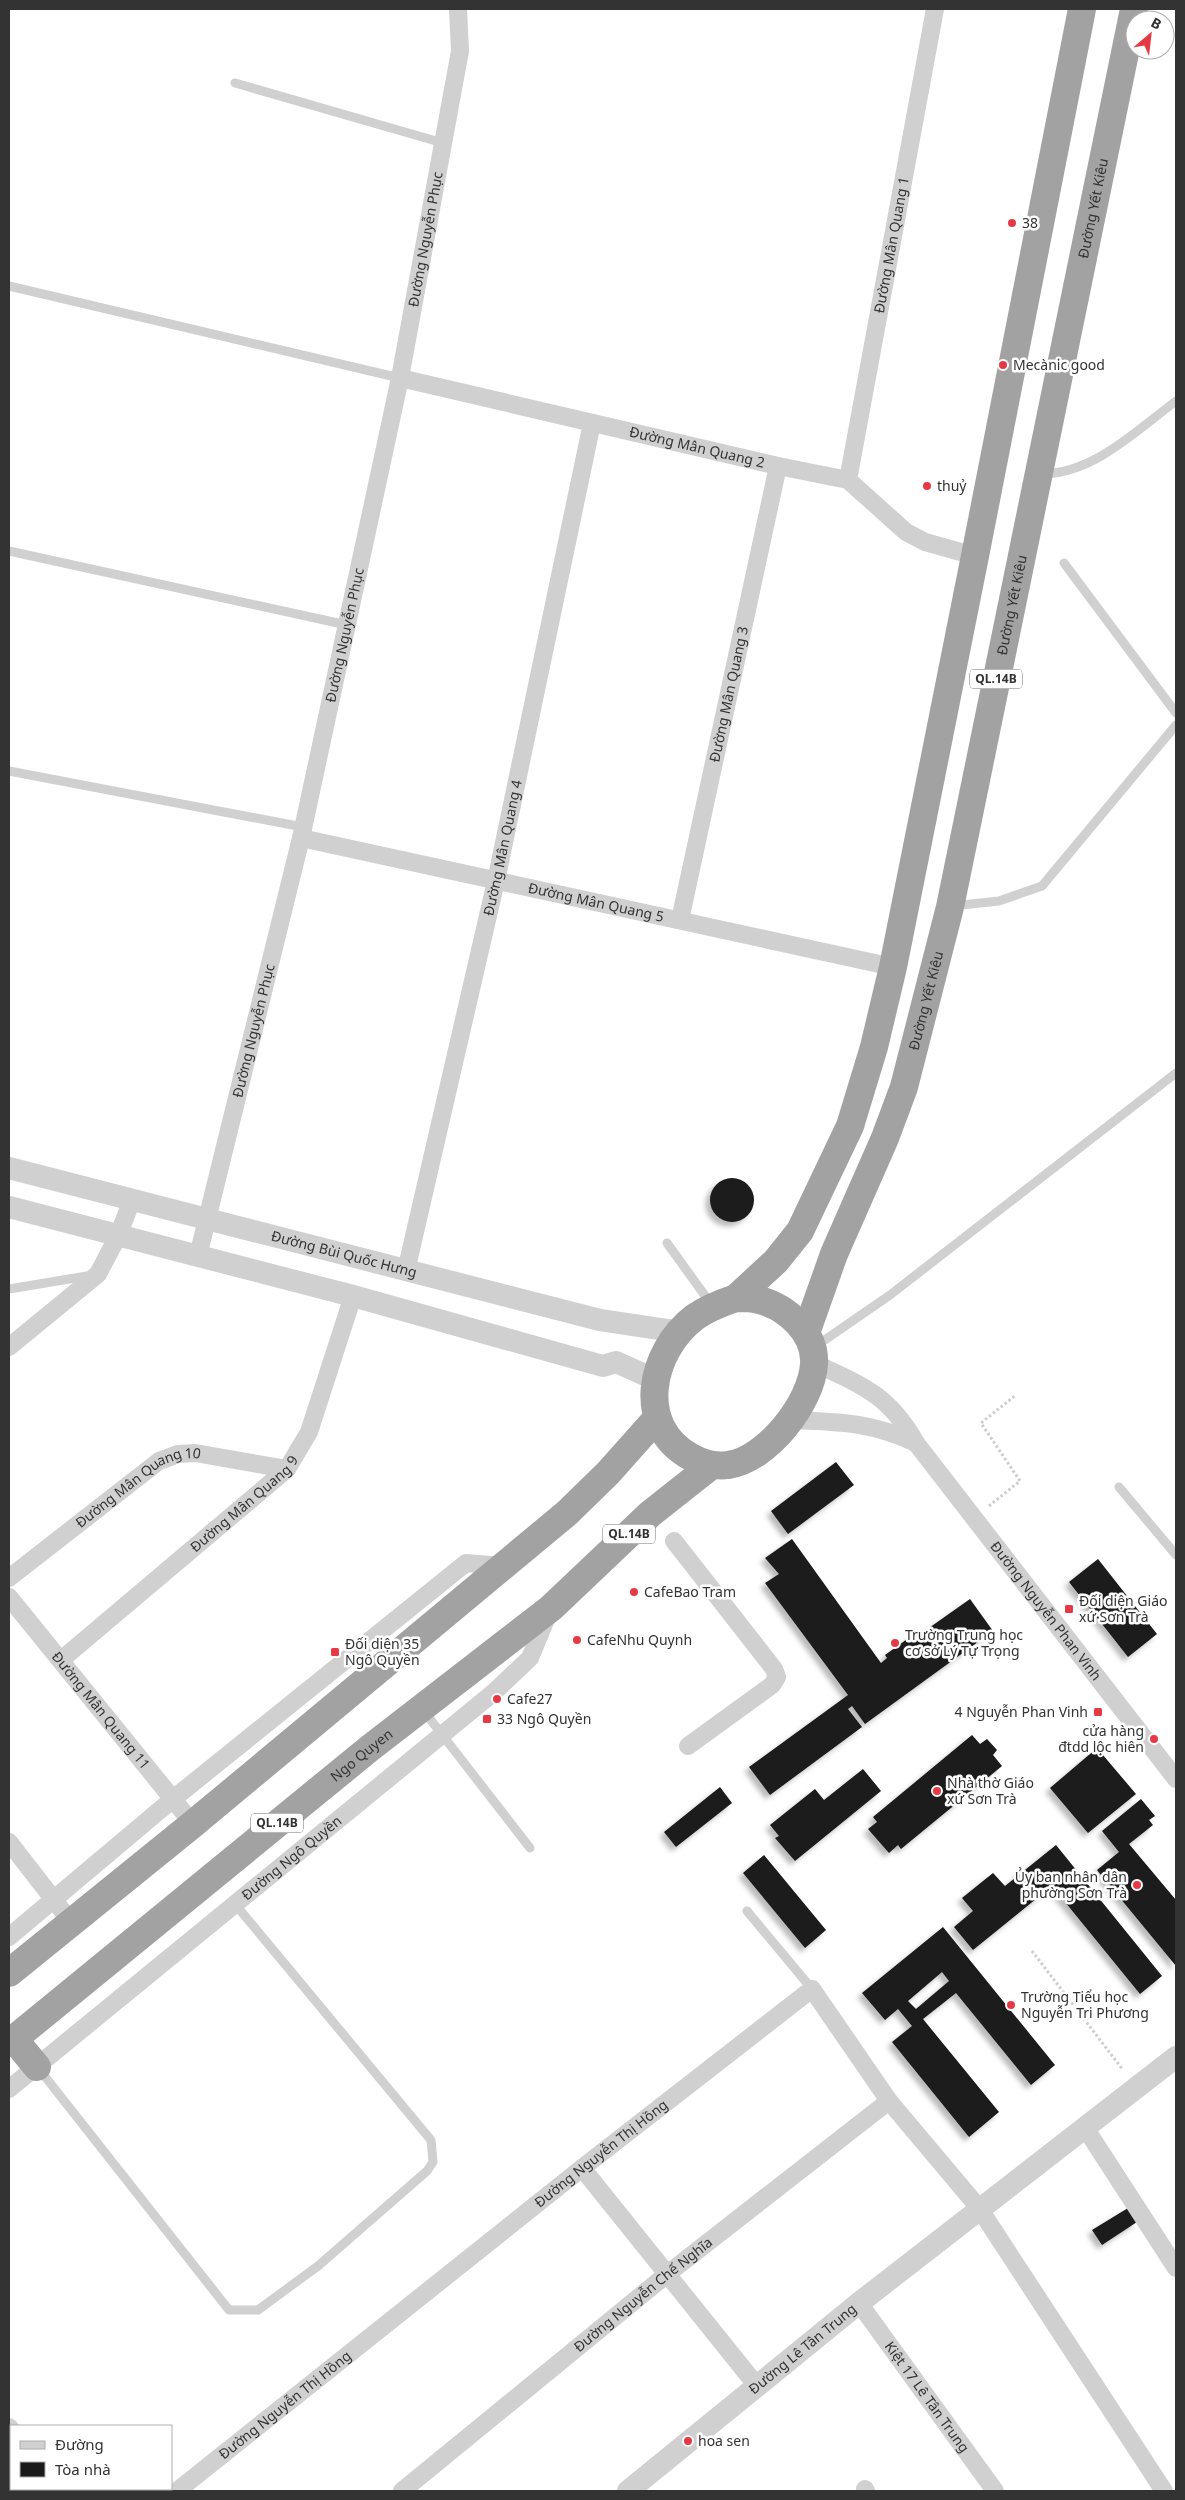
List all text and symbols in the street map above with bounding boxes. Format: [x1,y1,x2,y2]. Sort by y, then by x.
north arrow [1125,10,1175,60]
text: B [1148,13,1165,34]
street label: Đường Yết Kiêu [1073,156,1112,260]
street label: Đường Nguyễn Phục [403,170,447,308]
street label: Đường Mân Quang 1 [869,175,913,315]
place label: 38 [1022,213,1038,232]
marker: 38 [1006,217,1018,229]
place label: Mecànic good [1013,355,1105,374]
marker: Mecànic good [997,359,1009,371]
street label: Đường Mân Quang 2 [628,422,767,472]
place label: thuỷ [937,476,967,495]
marker: thuỷ [921,480,933,492]
street label: Đường Yết Kiêu [992,553,1031,657]
street label: Đường Nguyễn Phục [320,566,368,704]
street label: Đường Mân Quang 3 [704,624,752,764]
road number: QL.14B [970,670,1022,689]
street label: Đường Mân Quang 4 [478,778,526,918]
street label: Đường Mân Quang 5 [527,878,666,926]
street label: Đường Yết Kiêu [904,949,947,1052]
street label: Đường Nguyễn Phục [227,962,279,1099]
street label: Đường Bùi Quốc Hưng [269,1226,419,1282]
street label: Đường Mân Quang 10 [71,1443,202,1532]
street label: Đường Mân Quang 9 [186,1452,302,1556]
road number: QL.14B [603,1525,655,1544]
street label: Đường Nguyễn Phan Vinh [986,1537,1106,1684]
place label: CafeBao Tram [644,1582,736,1601]
marker: CafeBao Tram [628,1586,640,1598]
place label: Đối diện Giáo xứ Sơn Trà [1079,1591,1167,1626]
marker: Đối diện Giáo xứ Sơn Trà [1063,1603,1075,1615]
place label: Trường Trung học cơ sở Lý Tự Trọng [905,1625,1023,1660]
place label: CafeNhu Quynh [587,1630,692,1649]
place label: Đối diện 35 Ngô Quyền [345,1634,420,1669]
marker: CafeNhu Quynh [571,1634,583,1646]
marker: Trường Trung học cơ sở Lý Tự Trọng [889,1637,901,1649]
marker: Đối diện 35 Ngô Quyền [329,1646,341,1658]
street label: Đường Mân Quang 11 [48,1647,155,1773]
place label: Cafe27 [507,1689,552,1708]
marker: Cafe27 [491,1693,503,1705]
place label: 4 Nguyễn Phan Vinh [955,1702,1088,1721]
marker: 4 Nguyễn Phan Vinh [1092,1706,1104,1718]
place label: 33 Ngô Quyền [497,1709,591,1728]
marker: 33 Ngô Quyền [481,1713,493,1725]
place label: cửa hàng đtdd lộc hiên [1058,1721,1144,1756]
street label: Ngo Quyen [326,1724,396,1786]
marker: cửa hàng đtdd lộc hiên [1148,1733,1160,1745]
place label: Nhà thờ Giáo xứ Sơn Trà [947,1773,1034,1808]
marker: Nhà thờ Giáo xứ Sơn Trà [931,1785,943,1797]
street label: Đường Ngô Quyền [237,1811,345,1904]
road number: QL.14B [251,1814,303,1832]
place label: Ủy ban nhân dân phường Sơn Trà [1015,1867,1127,1902]
marker: Ủy ban nhân dân phường Sơn Trà [1131,1879,1143,1891]
place label: Trường Tiểu học Nguyễn Tri Phương [1021,1987,1149,2022]
marker: Trường Tiểu học Nguyễn Tri Phương [1005,1999,1017,2011]
street label: Đường Nguyễn Thị Hồng [530,2095,671,2211]
street label: Đường Nguyễn Chế Nghĩa [569,2232,716,2356]
street label: Đường Lê Tân Trung [744,2299,860,2398]
street label: Kiệt 17 Lê Tân Trung [881,2337,974,2456]
street label: Đường Nguyễn Thị Hồng [214,2346,355,2463]
legend [10,2425,172,2490]
place label: hoa sen [698,2431,750,2450]
text: Đường [55,2434,104,2454]
marker: hoa sen [682,2435,694,2447]
text: Tòa nhà [55,2459,111,2479]

